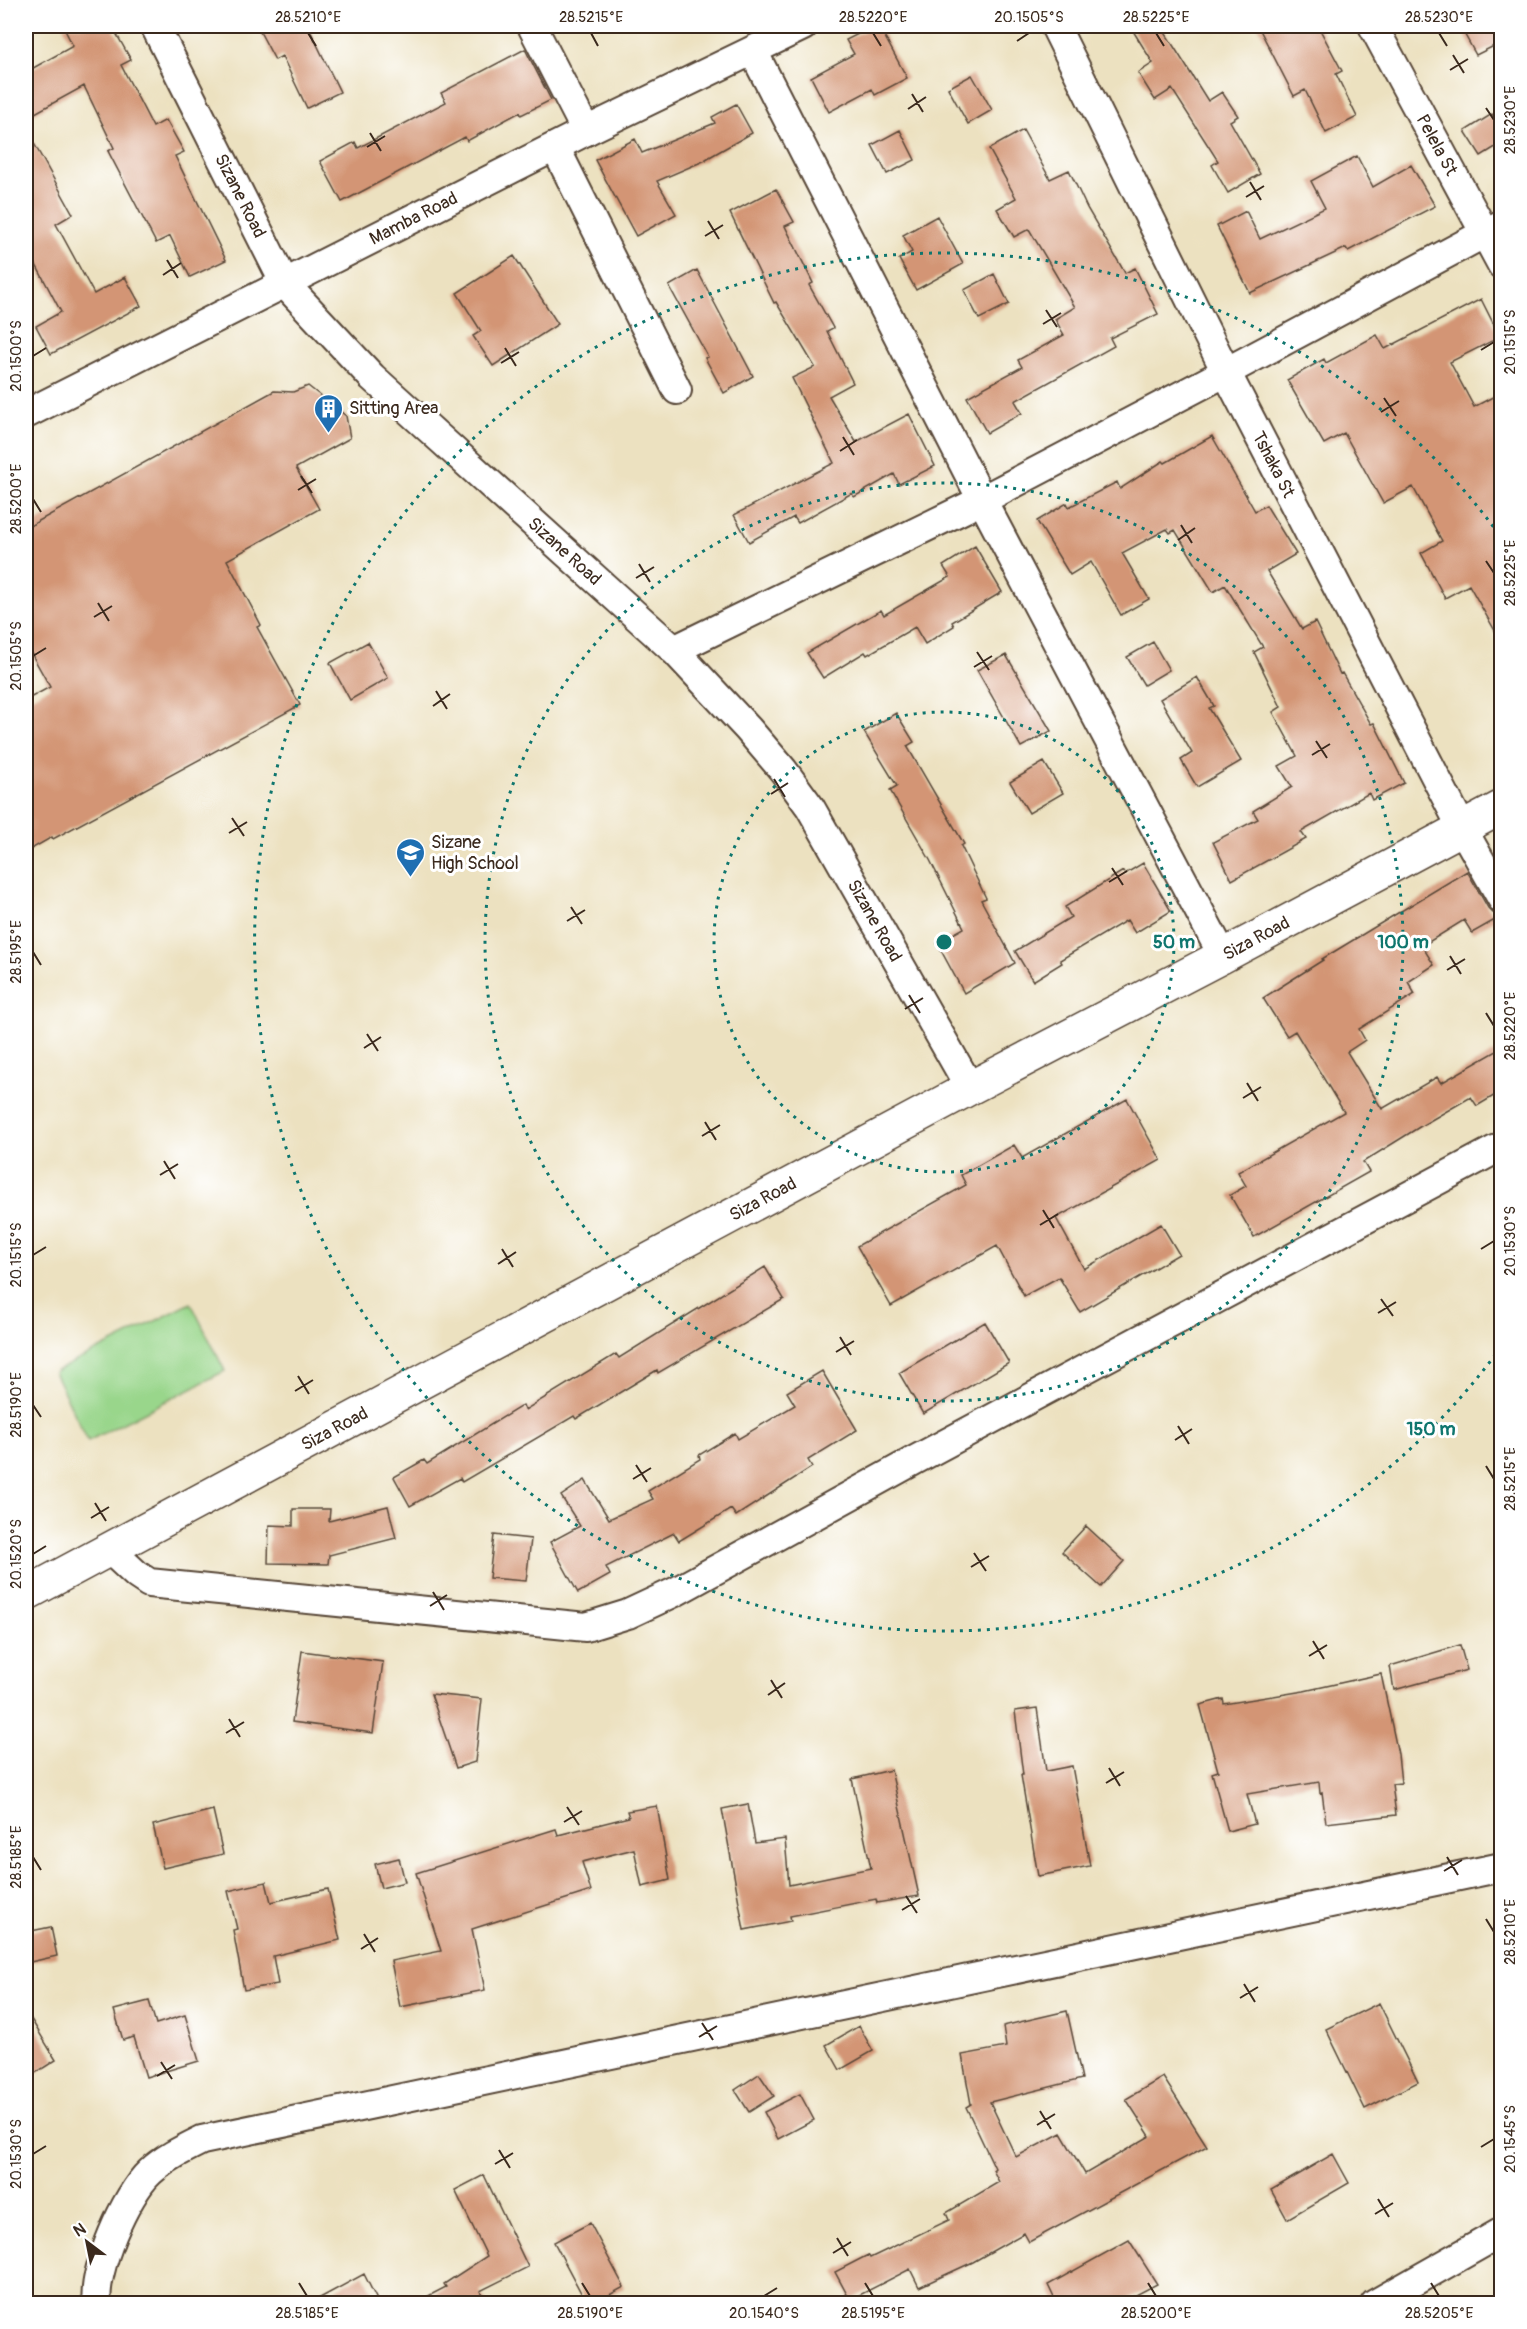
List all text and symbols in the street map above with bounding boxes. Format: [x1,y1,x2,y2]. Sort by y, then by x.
text: 28.5210°E [275,8,341,27]
text: 28.5215°E [559,8,623,27]
text: 28.5220°E [839,8,908,27]
text: 20.1505°S [994,8,1064,27]
text: 28.5225°E [1123,8,1190,27]
text: 28.5230°E [1405,8,1473,27]
text: 28.5230°E [1501,86,1520,154]
street label: Pelela St [1411,110,1463,180]
street label: Sizane Road [210,150,271,242]
street label: Mamba Road [365,186,461,250]
text: 20.1515°S [1501,309,1520,375]
text: 20.1500°S [7,320,26,392]
building icon: Sitting Area [312,392,344,434]
place label: Sitting Area [349,397,438,420]
street label: Tshaka St [1247,427,1301,502]
text: 28.5200°E [7,463,26,534]
street label: Sizane Road [523,512,606,590]
text: 28.5225°E [1501,539,1520,606]
text: 20.1505°S [7,621,26,691]
place label: Sizane High School [431,831,519,875]
school or university icon: Sizane High School [394,836,426,878]
street label: Sizane Road [842,875,907,966]
street label: Siza Road [1219,911,1294,966]
text: 28.5195°E [7,920,26,984]
text: 50 m [1153,931,1195,954]
text: 100 m [1377,931,1429,954]
centre of rings [934,932,954,952]
text: 28.5220°E [1501,991,1520,1060]
street label: Siza Road [725,1172,800,1226]
text: 20.1530°S [1501,1206,1520,1276]
text: 20.1515°S [7,1222,26,1288]
text: 28.5190°E [7,1372,26,1438]
street label: Siza Road [297,1401,372,1456]
text: 150 m [1407,1418,1456,1441]
text: 28.5215°E [1501,1447,1520,1511]
text: 20.1520°S [7,1519,26,1589]
text: 28.5185°E [7,1825,26,1889]
text: 28.5210°E [1501,1899,1520,1965]
text: 20.1545°S [1501,2105,1520,2173]
text: 20.1530°S [7,2119,26,2189]
north arrow [57,2212,117,2272]
text: N [70,2219,90,2241]
text: 28.5185°E [275,2304,339,2323]
text: 28.5190°E [557,2304,623,2323]
text: 20.1540°S [729,2304,799,2323]
text: 28.5195°E [841,2304,905,2323]
text: 28.5200°E [1121,2304,1192,2323]
text: 28.5205°E [1405,2304,1473,2323]

